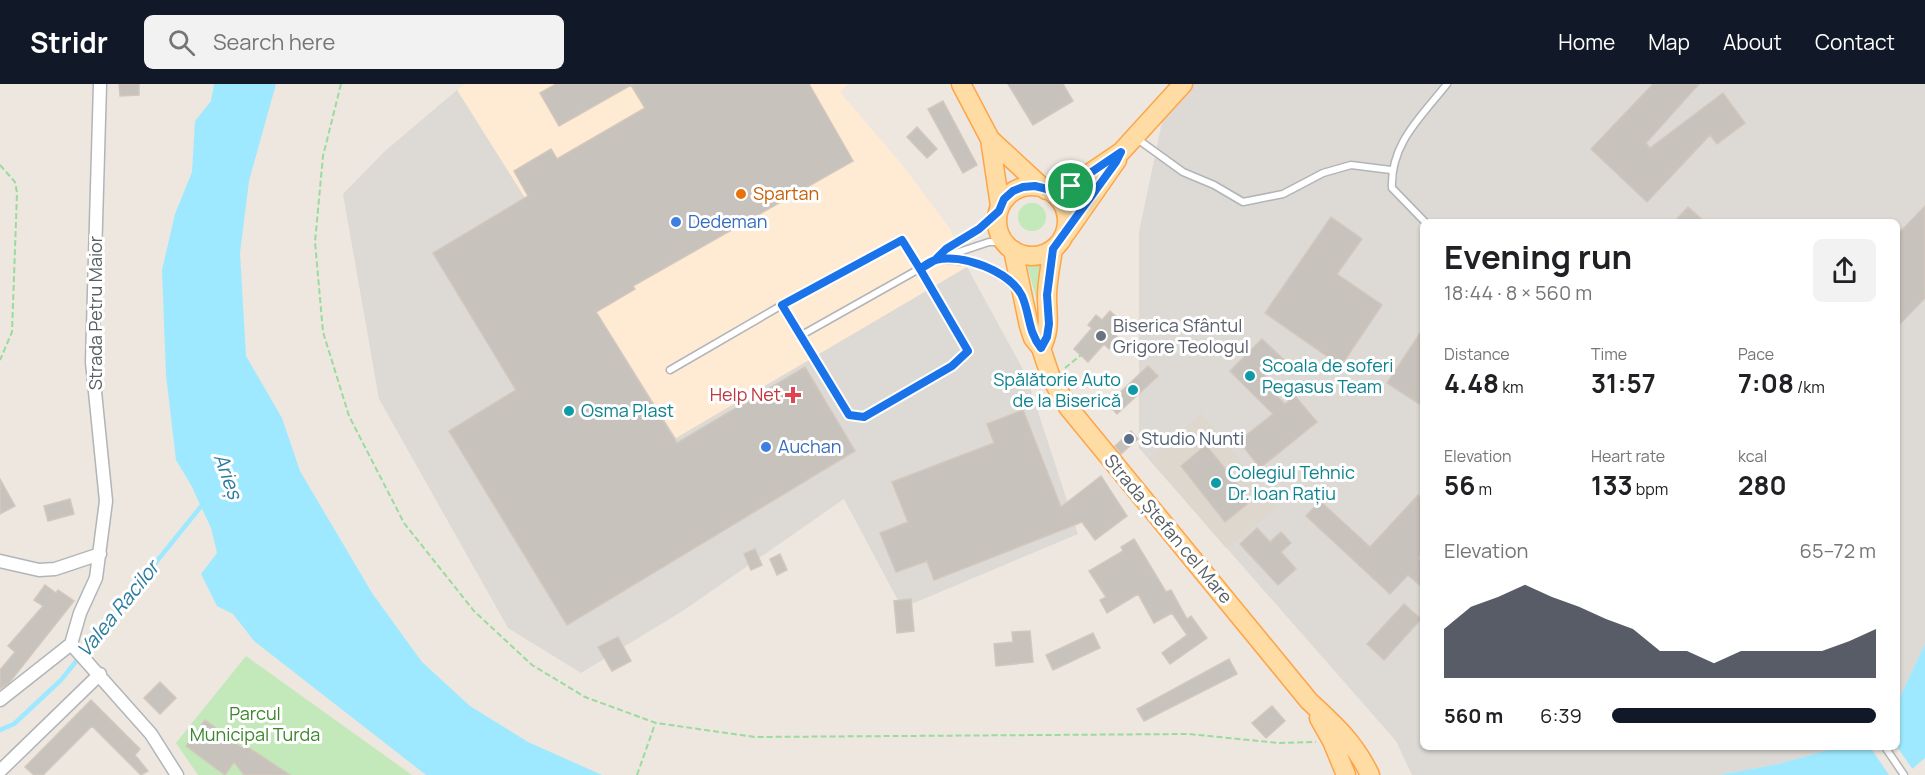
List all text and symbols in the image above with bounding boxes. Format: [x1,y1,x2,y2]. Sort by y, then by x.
search box [144,15,564,69]
text: Stridr [30,23,108,61]
icon: search [165,26,198,59]
text: Search here [213,27,335,57]
text: Home [1558,28,1615,56]
text: Map [1648,28,1690,56]
text: About [1723,28,1782,56]
text: Contact [1815,28,1895,56]
pin [1045,160,1096,211]
icon: arrive [1054,169,1087,202]
place label: Spartan [753,181,819,205]
marker: Spartan [734,187,748,201]
place label: Dedeman [688,209,767,233]
marker: Dedeman [669,215,683,229]
text: Evening run [1444,234,1632,279]
street label: Strada Petru Maior [83,235,107,390]
button: share [1813,239,1876,302]
text: 18:44 · 8 × 560 m [1444,279,1592,306]
place label: Biserica Sfântul Grigore Teologul [1113,313,1249,358]
marker: Biserica Sfântul Grigore Teologul [1094,329,1108,343]
text: Distance [1444,343,1510,365]
text: Time [1591,343,1627,365]
text: Pace [1738,343,1774,365]
place label: Scoala de soferi Pegasus Team [1262,353,1393,398]
text: 4.48 [1444,365,1499,401]
text: 31:57 [1591,365,1656,401]
text: 7:08 [1738,365,1794,401]
place label: Spălătorie Auto de la Biserică [993,367,1121,412]
marker: Scoala de soferi Pegasus Team [1243,369,1257,383]
text: km [1499,376,1524,398]
text: /km [1794,376,1825,398]
place label: Help Net [710,382,781,406]
marker: Spălătorie Auto de la Biserică [1126,383,1140,397]
marker: Help Net [786,388,800,402]
place label: Osma Plast [581,398,674,422]
marker: Osma Plast [562,404,576,418]
place label: Studio Nunti [1141,426,1244,450]
marker: Studio Nunti [1122,432,1136,446]
place label: Auchan [778,434,841,458]
marker: Auchan [759,440,773,454]
text: Elevation [1444,445,1512,467]
text: Heart rate [1591,445,1665,467]
text: kcal [1738,445,1767,467]
water label: Arieș [208,449,250,504]
street label: Strada Ștefan cel Mare [1099,449,1238,608]
place label: Colegiul Tehnic Dr. Ioan Rațiu [1228,460,1355,505]
text: 56 [1444,467,1475,503]
text: 133 [1591,467,1633,503]
text: 280 [1738,467,1787,503]
marker: Colegiul Tehnic Dr. Ioan Rațiu [1209,476,1223,490]
text: m [1475,478,1492,500]
text: bpm [1633,478,1668,500]
text: Elevation [1444,537,1528,564]
text: 65–72 m [1800,537,1876,564]
water label: Valea Racilor [70,553,166,662]
park label: Parcul Municipal Turda [190,701,320,746]
text: 560 m [1444,702,1503,729]
text: 6:39 [1540,702,1582,729]

